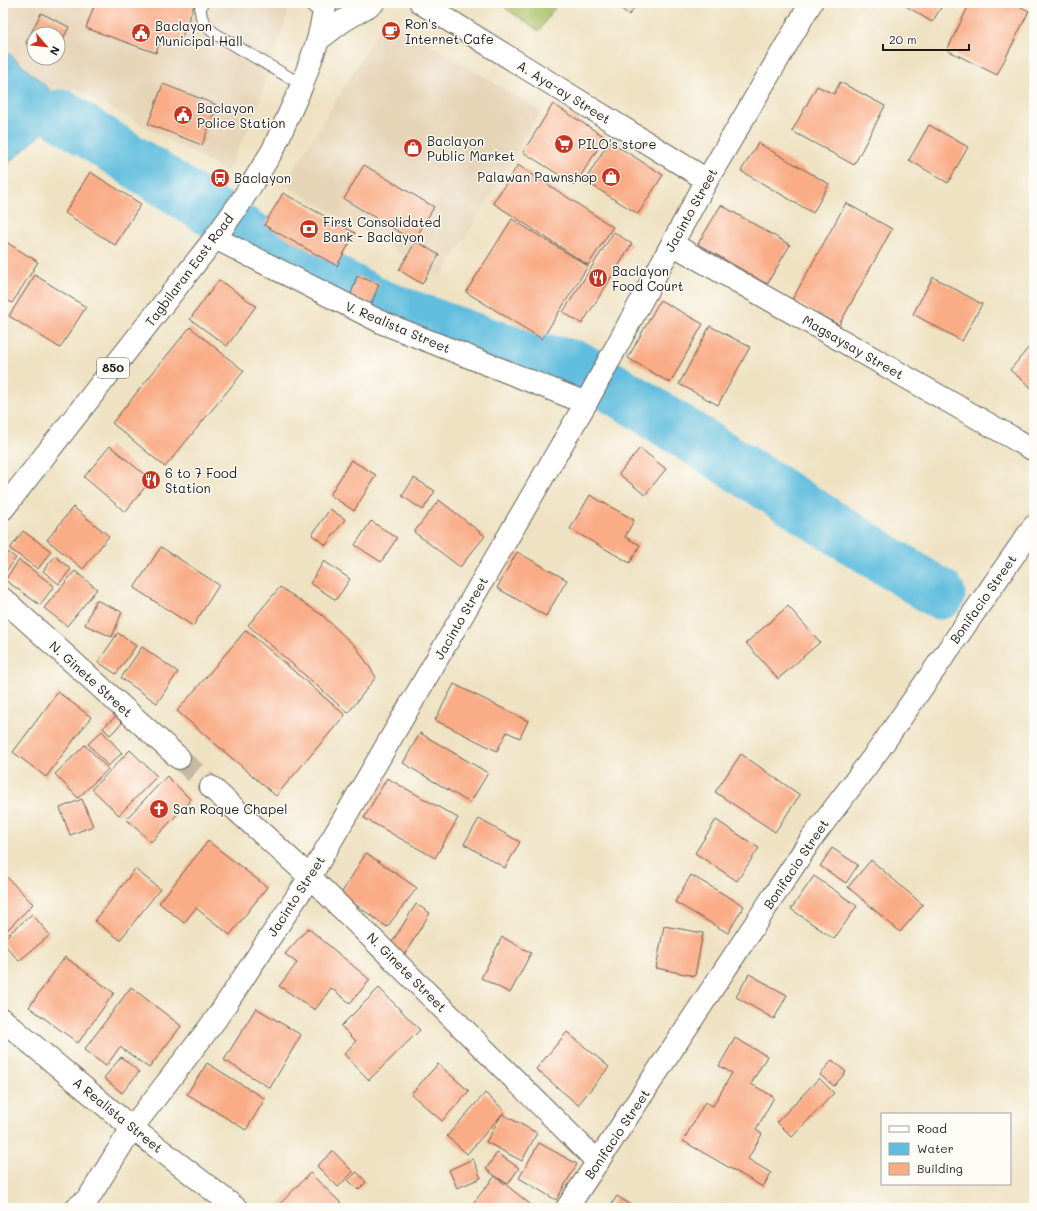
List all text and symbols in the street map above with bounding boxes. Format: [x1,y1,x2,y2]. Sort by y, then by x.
place label: Ron's Internet Cafe [405,15,494,47]
place label: Baclayon Municipal Hall [155,17,243,49]
cafe icon: Ron's Internet Cafe [380,20,402,42]
public building icon: Baclayon Municipal Hall [130,22,152,44]
north arrow [26,26,66,66]
scale bar [883,26,969,52]
text: 20 m [889,31,917,47]
text: N [47,44,64,58]
street label: A. Aya-ay Street [514,56,614,127]
place label: Baclayon Police Station [197,99,286,131]
public building icon: Baclayon Police Station [172,104,194,126]
place label: Baclayon Public Market [427,132,515,164]
supermarket icon: PILO's store [553,133,575,155]
place label: PILO's store [578,135,656,152]
shop icon: Baclayon Public Market [402,137,424,159]
street label: Jacinto Street [661,165,721,255]
shop icon: Palawan Pawnshop [600,166,622,188]
bus stop icon: Baclayon [209,167,231,189]
place label: Palawan Pawnshop [477,168,597,185]
place label: Baclayon [234,169,291,186]
street label: Tagbilaran East Road [141,210,237,329]
place label: First Consolidated Bank - Baclayon [323,213,441,245]
bank icon: First Consolidated Bank - Baclayon [298,218,320,240]
place label: Baclayon Food Court [612,262,684,294]
restaurant icon: Baclayon Food Court [587,267,609,289]
street label: V. Realista Street [343,297,454,356]
street label: Magsaysay Street [800,311,907,383]
road number: 850 [97,358,129,378]
place label: 6 to 7 Food Station [165,464,237,496]
restaurant icon: 6 to 7 Food Station [140,469,162,491]
street label: Bonifacio Street [946,551,1020,647]
street label: Jacinto Street [430,573,491,662]
street label: N. Ginete Street [46,637,137,721]
church icon: San Roque Chapel [148,798,170,820]
place label: San Roque Chapel [173,800,288,817]
street label: Bonifacio Street [759,815,832,912]
street label: Jacinto Street [263,852,328,939]
street label: N. Ginete Street [364,928,451,1015]
street label: A Realista Street [70,1073,167,1156]
street label: Bonifacio Street [580,1085,653,1182]
legend [881,1113,1011,1185]
text: Road [917,1120,947,1136]
text: Water [917,1140,954,1156]
text: Building [917,1160,963,1176]

